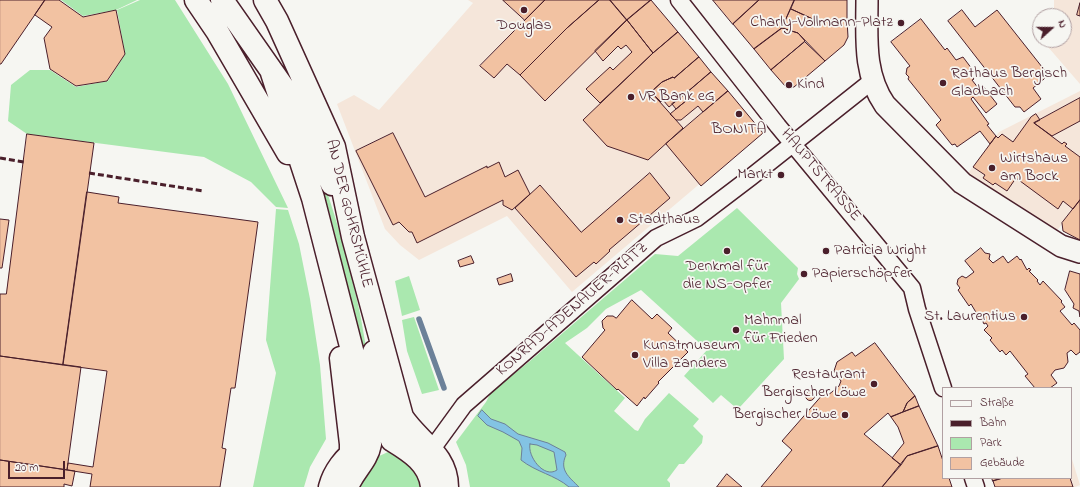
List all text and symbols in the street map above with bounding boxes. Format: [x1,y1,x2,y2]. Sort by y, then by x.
marker: Douglas [519,5,529,15]
north arrow [1032,8,1072,48]
place label: Charly-Vollmann-Platz [750,13,893,33]
place label: Douglas [496,16,552,36]
marker: Charly-Vollmann-Platz [896,18,906,28]
text: N [1053,18,1071,30]
place label: Rathaus Bergisch Gladbach [951,64,1067,102]
place label: Kind [797,75,825,95]
marker: Rathaus Bergisch Gladbach [938,78,948,88]
marker: Kind [784,80,794,90]
place label: VR Bank eG [639,87,715,107]
marker: VR Bank eG [626,92,636,102]
marker: BONITA [734,109,744,119]
place label: BONITA [712,120,766,140]
street label: HAUPTSTRASSE [776,126,864,226]
street label: AN DER GOHRSMÜHLE [320,138,376,290]
place label: Wirtshaus am Bock [1000,149,1068,187]
marker: Wirtshaus am Bock [987,163,997,173]
place label: Markt [737,165,773,185]
marker: Markt [776,170,786,180]
place label: Stadthaus [628,210,700,230]
marker: Stadthaus [615,215,625,225]
street label: KONRAD-ADENAUER-PLATZ [493,239,653,381]
place label: Patricia Wright [834,241,927,261]
marker: Denkmal für die NS-Opfer [722,246,732,256]
marker: Patricia Wright [821,246,831,256]
place label: Denkmal für die NS-Opfer [683,257,771,295]
place label: Papierschöpfer [812,264,912,284]
marker: Papierschöpfer [799,269,809,279]
place label: St. Laurentius [924,307,1016,327]
place label: Mahnmal für Frieden [744,311,818,349]
marker: St. Laurentius [1019,312,1029,322]
marker: Mahnmal für Frieden [731,325,741,335]
place label: Kunstmuseum Villa Zanders [643,336,740,374]
marker: Kunstmuseum Villa Zanders [630,350,640,360]
place label: Restaurant Bergischer Löwe [762,365,866,403]
marker: Restaurant Bergischer Löwe [869,379,879,389]
legend [942,387,1072,479]
text: Straße [980,394,1014,412]
place label: Bergischer Löwe [733,405,837,425]
marker: Bergischer Löwe [840,410,850,420]
text: Bahn [980,414,1006,432]
text: Park [980,434,1002,452]
scale bar [10,453,67,479]
text: Gebäude [980,454,1024,472]
text: 20 m [15,459,38,477]

